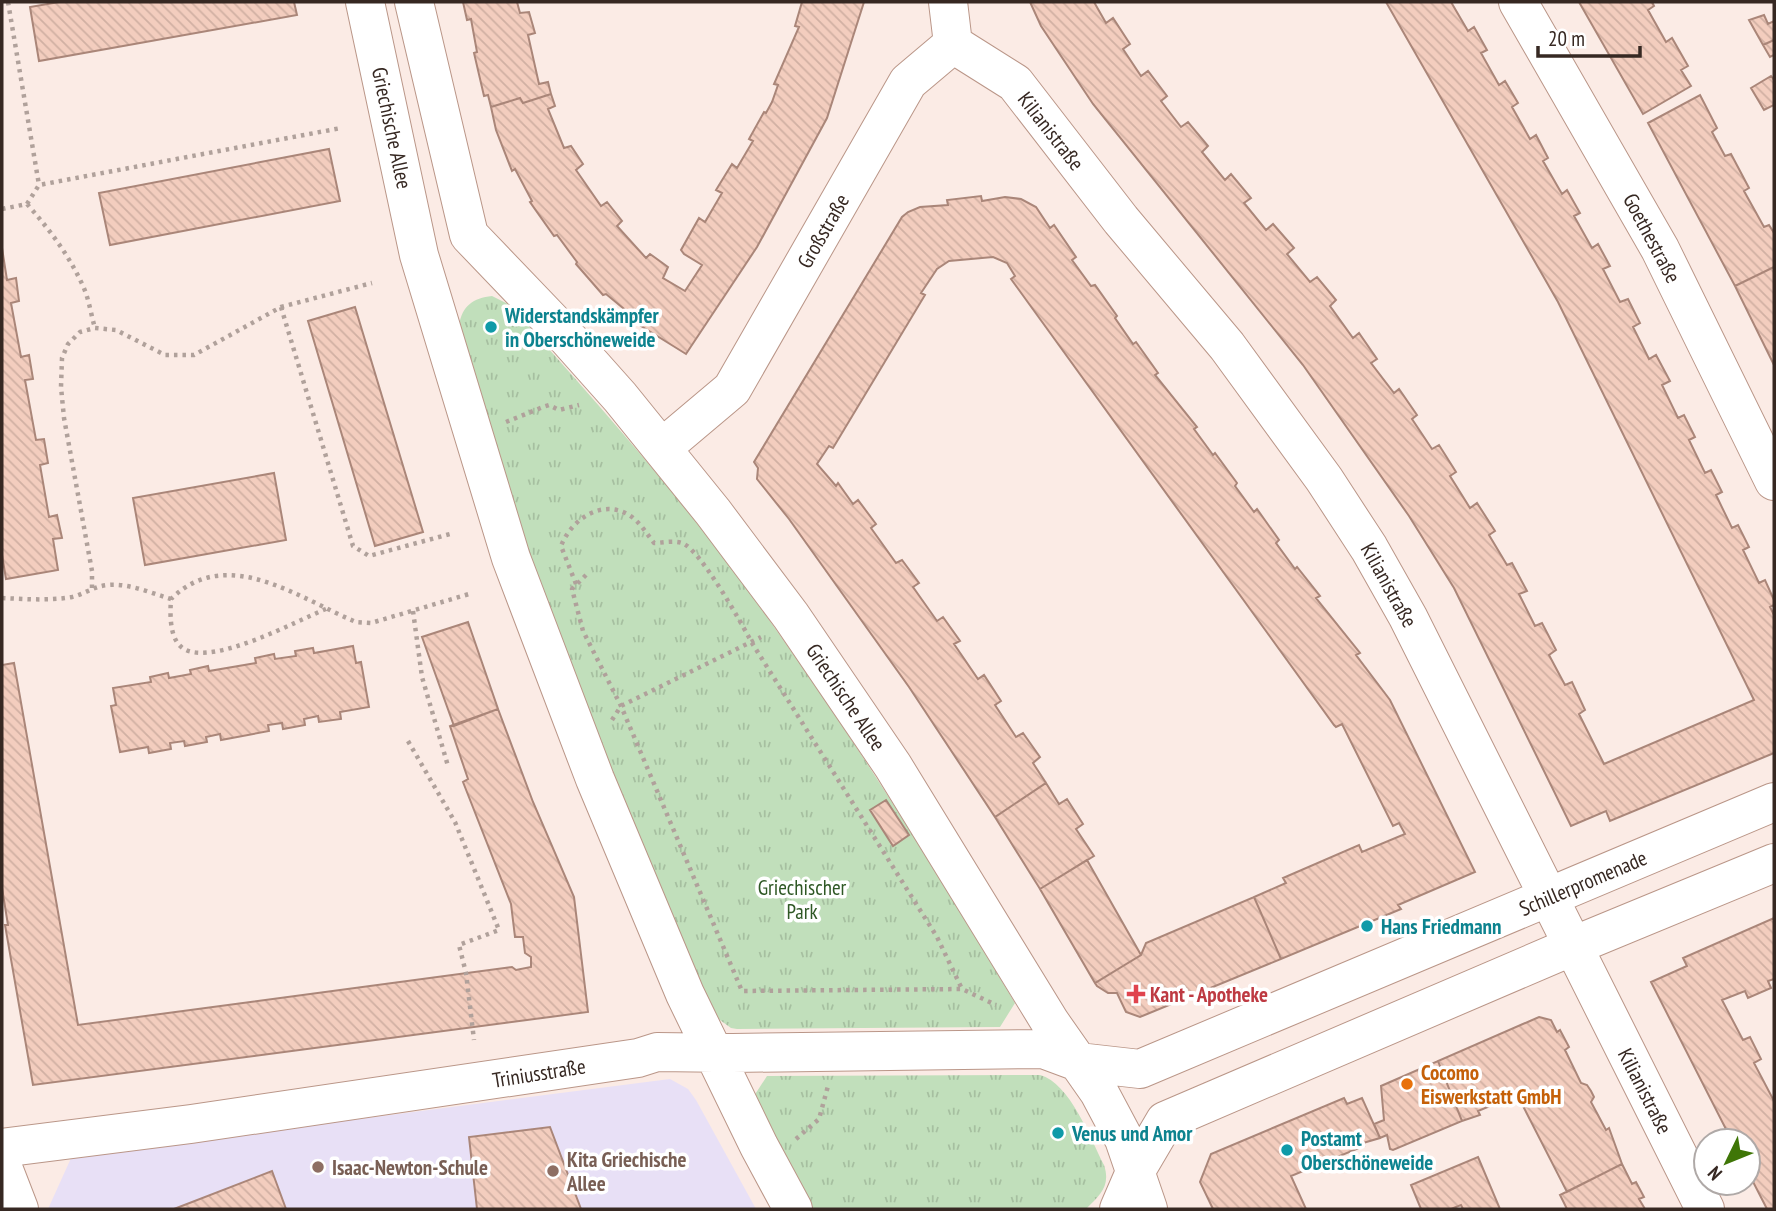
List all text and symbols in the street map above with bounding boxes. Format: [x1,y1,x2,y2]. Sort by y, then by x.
scale bar [1538,14,1640,58]
text: 20 m [1548,25,1585,52]
street label: Griechische Allee [366,65,418,191]
street label: Kilianistraße [1012,86,1090,176]
street label: Großstraße [791,189,855,273]
street label: Goethestraße [1617,189,1687,287]
place label: Widerstandskämpfer in Oberschöneweide [504,302,660,353]
marker: Widerstandskämpfer in Oberschöneweide [483,319,499,335]
street label: Kilianistraße [1355,538,1423,632]
street label: Griechische Allee [800,638,892,756]
street label: Schillerpromenade [1515,844,1651,922]
park label: Griechischer Park [758,874,847,925]
place label: Hans Friedmann [1381,913,1501,940]
marker: Hans Friedmann [1359,918,1375,934]
place label: Kant - Apotheke [1150,981,1268,1008]
marker: Kant - Apotheke [1128,986,1144,1002]
street label: Kilianistraße [1612,1044,1678,1138]
street label: Triniusstraße [491,1052,587,1094]
place label: Cocomo Eiswerkstatt GmbH [1421,1059,1562,1110]
marker: Cocomo Eiswerkstatt GmbH [1399,1076,1415,1092]
place label: Venus und Amor [1071,1120,1193,1147]
marker: Venus und Amor [1050,1125,1066,1141]
place label: Postamt Oberschöneweide [1301,1125,1433,1176]
north arrow [1692,1127,1762,1197]
marker: Postamt Oberschöneweide [1279,1142,1295,1158]
place label: Kita Griechische Allee [566,1146,687,1197]
place label: Isaac-Newton-Schule [332,1154,488,1181]
marker: Isaac-Newton-Schule [310,1159,326,1175]
text: N [1702,1162,1727,1186]
marker: Kita Griechische Allee [545,1163,561,1179]

